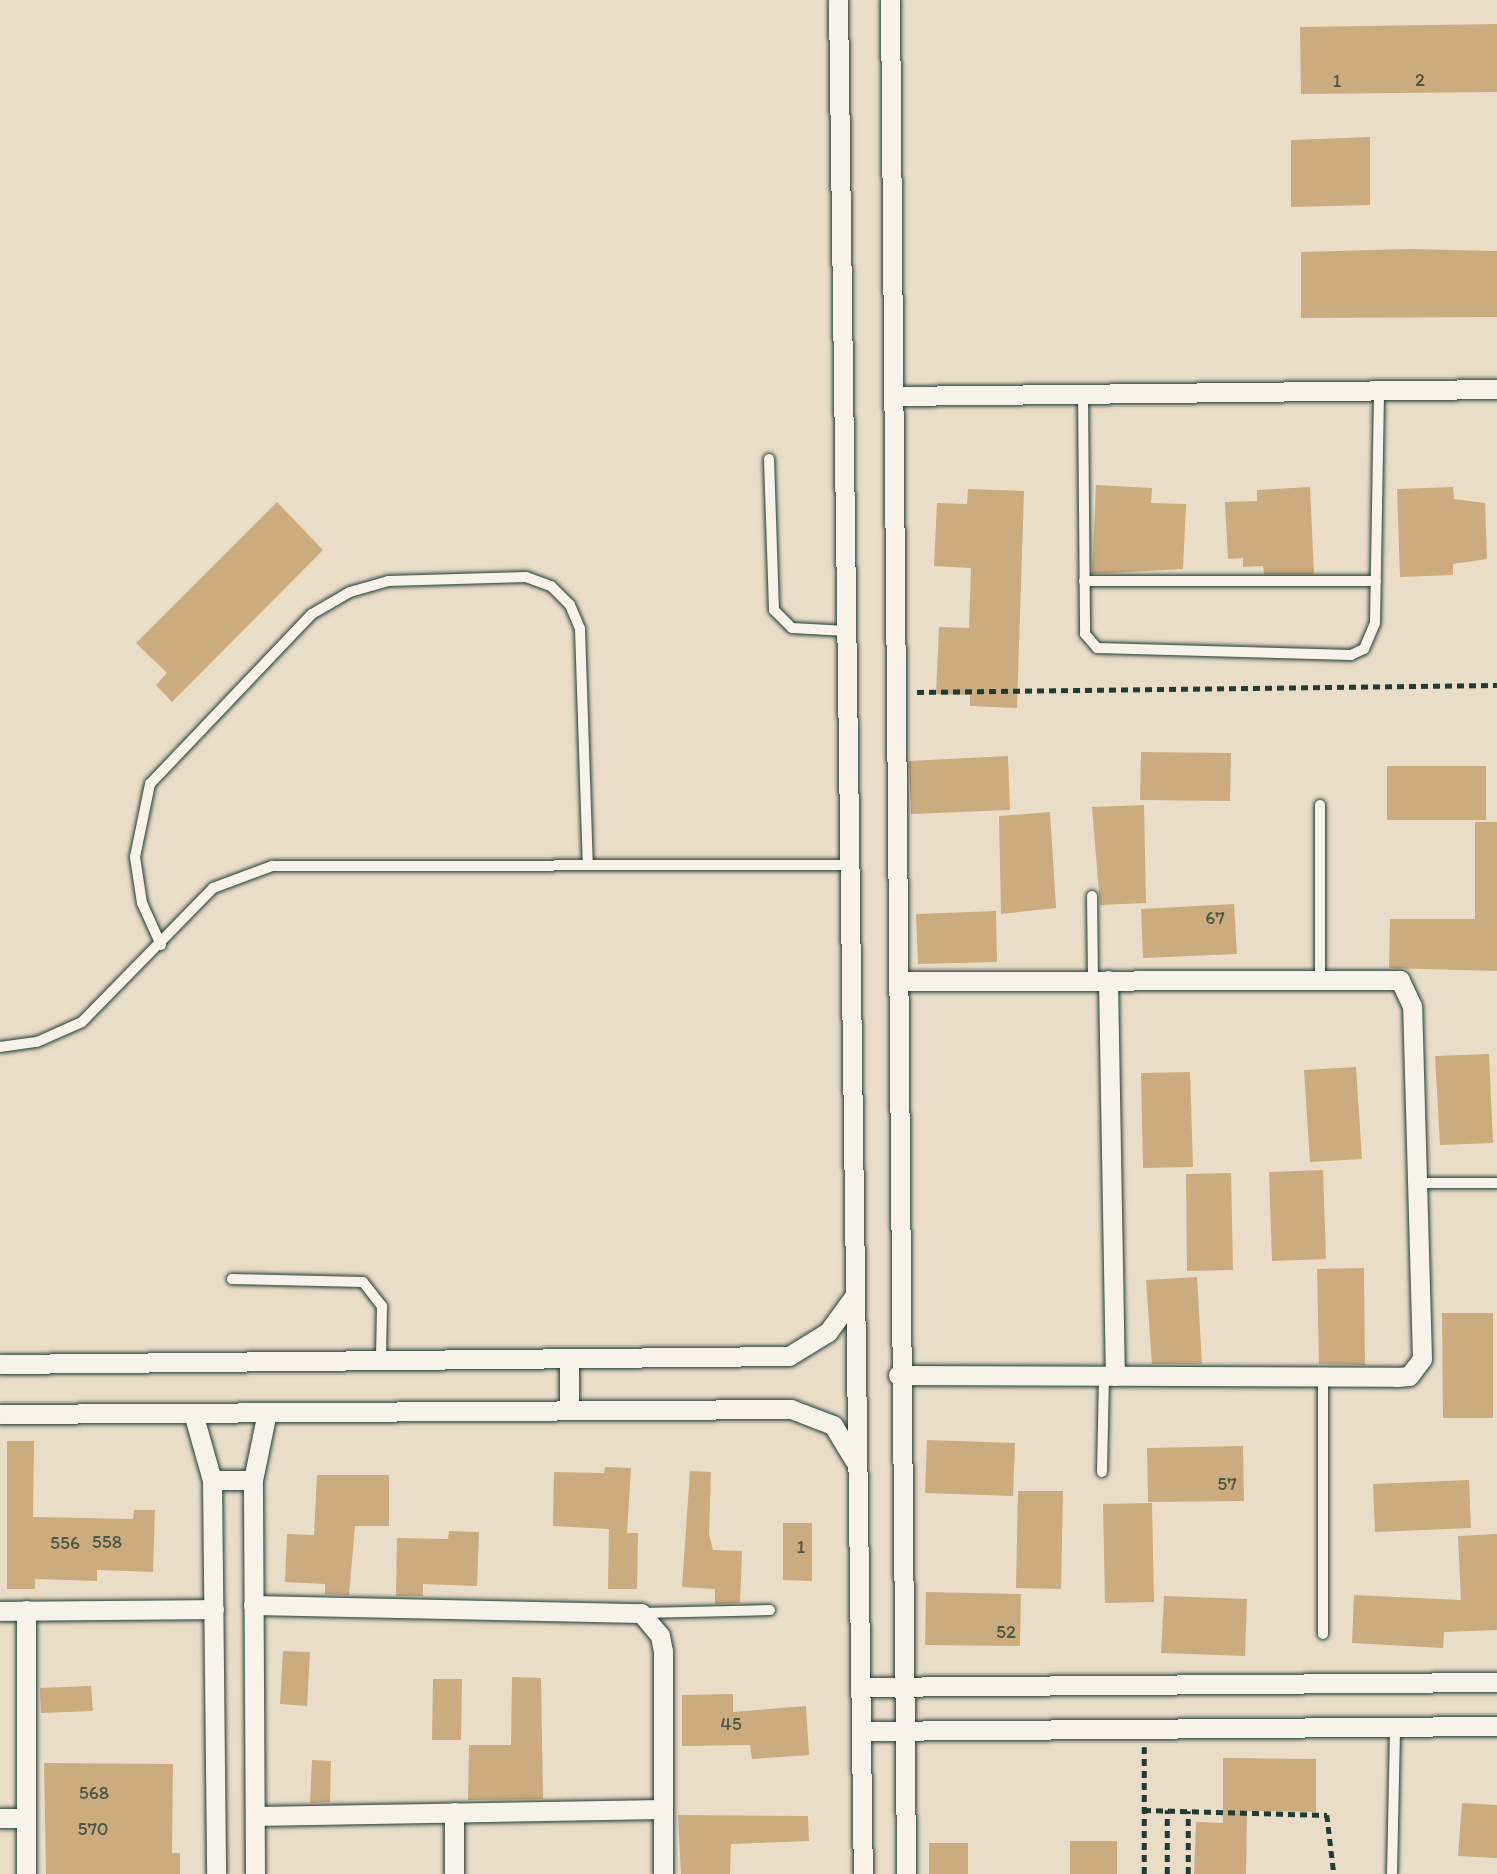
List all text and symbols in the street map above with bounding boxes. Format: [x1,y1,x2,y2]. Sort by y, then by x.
house number: 2 [1415,69,1425,91]
house number: 1 [1333,70,1341,92]
house number: 67 [1205,907,1225,929]
house number: 57 [1217,1473,1237,1495]
house number: 558 [92,1531,122,1553]
house number: 556 [50,1532,80,1554]
house number: 1 [797,1536,805,1558]
house number: 52 [996,1621,1016,1643]
house number: 45 [720,1713,742,1735]
house number: 568 [79,1782,109,1804]
house number: 570 [77,1818,109,1840]

